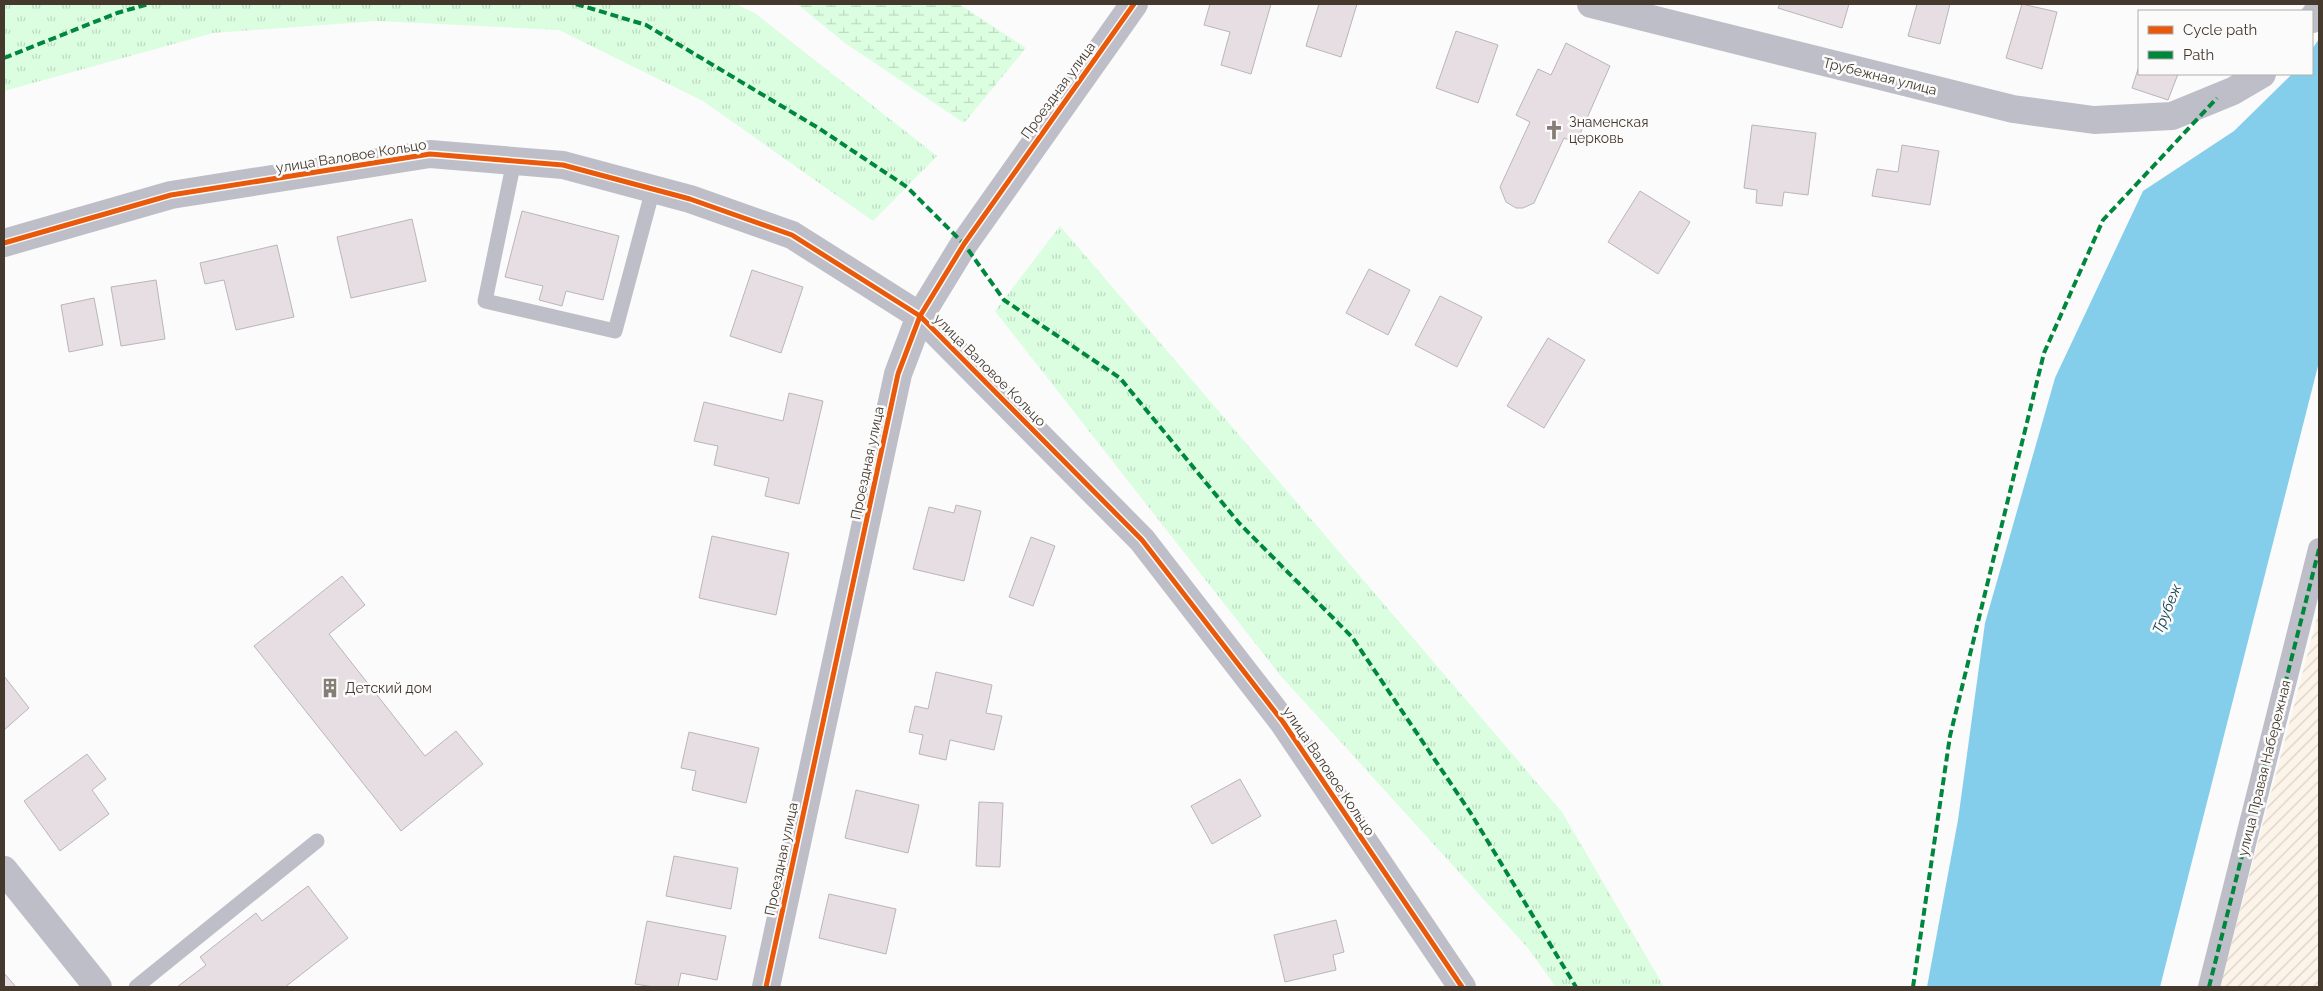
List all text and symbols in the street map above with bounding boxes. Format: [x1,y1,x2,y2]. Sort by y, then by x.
legend [2138,10,2313,75]
text: Cycle path [2183,21,2257,39]
street label: Проездная улица [1018,39,1098,141]
text: Path [2183,46,2214,64]
street label: Трубежная улица [1821,54,1939,98]
place label: Знаменская церковь [1569,114,1648,146]
church icon: Знаменская церковь [1543,119,1565,141]
street label: улица Валовое Кольцо [275,136,427,176]
street label: улица Валовое Кольцо [931,311,1049,429]
street label: Проездная улица [847,405,887,521]
water label: Трубеж [2149,581,2185,637]
building icon: Детский дом [319,677,341,699]
street label: улица Правая Набережная [2234,678,2294,858]
place label: Детский дом [345,680,432,696]
street label: улица Валовое Кольцо [1280,704,1378,838]
street label: Проездная улица [761,801,801,917]

